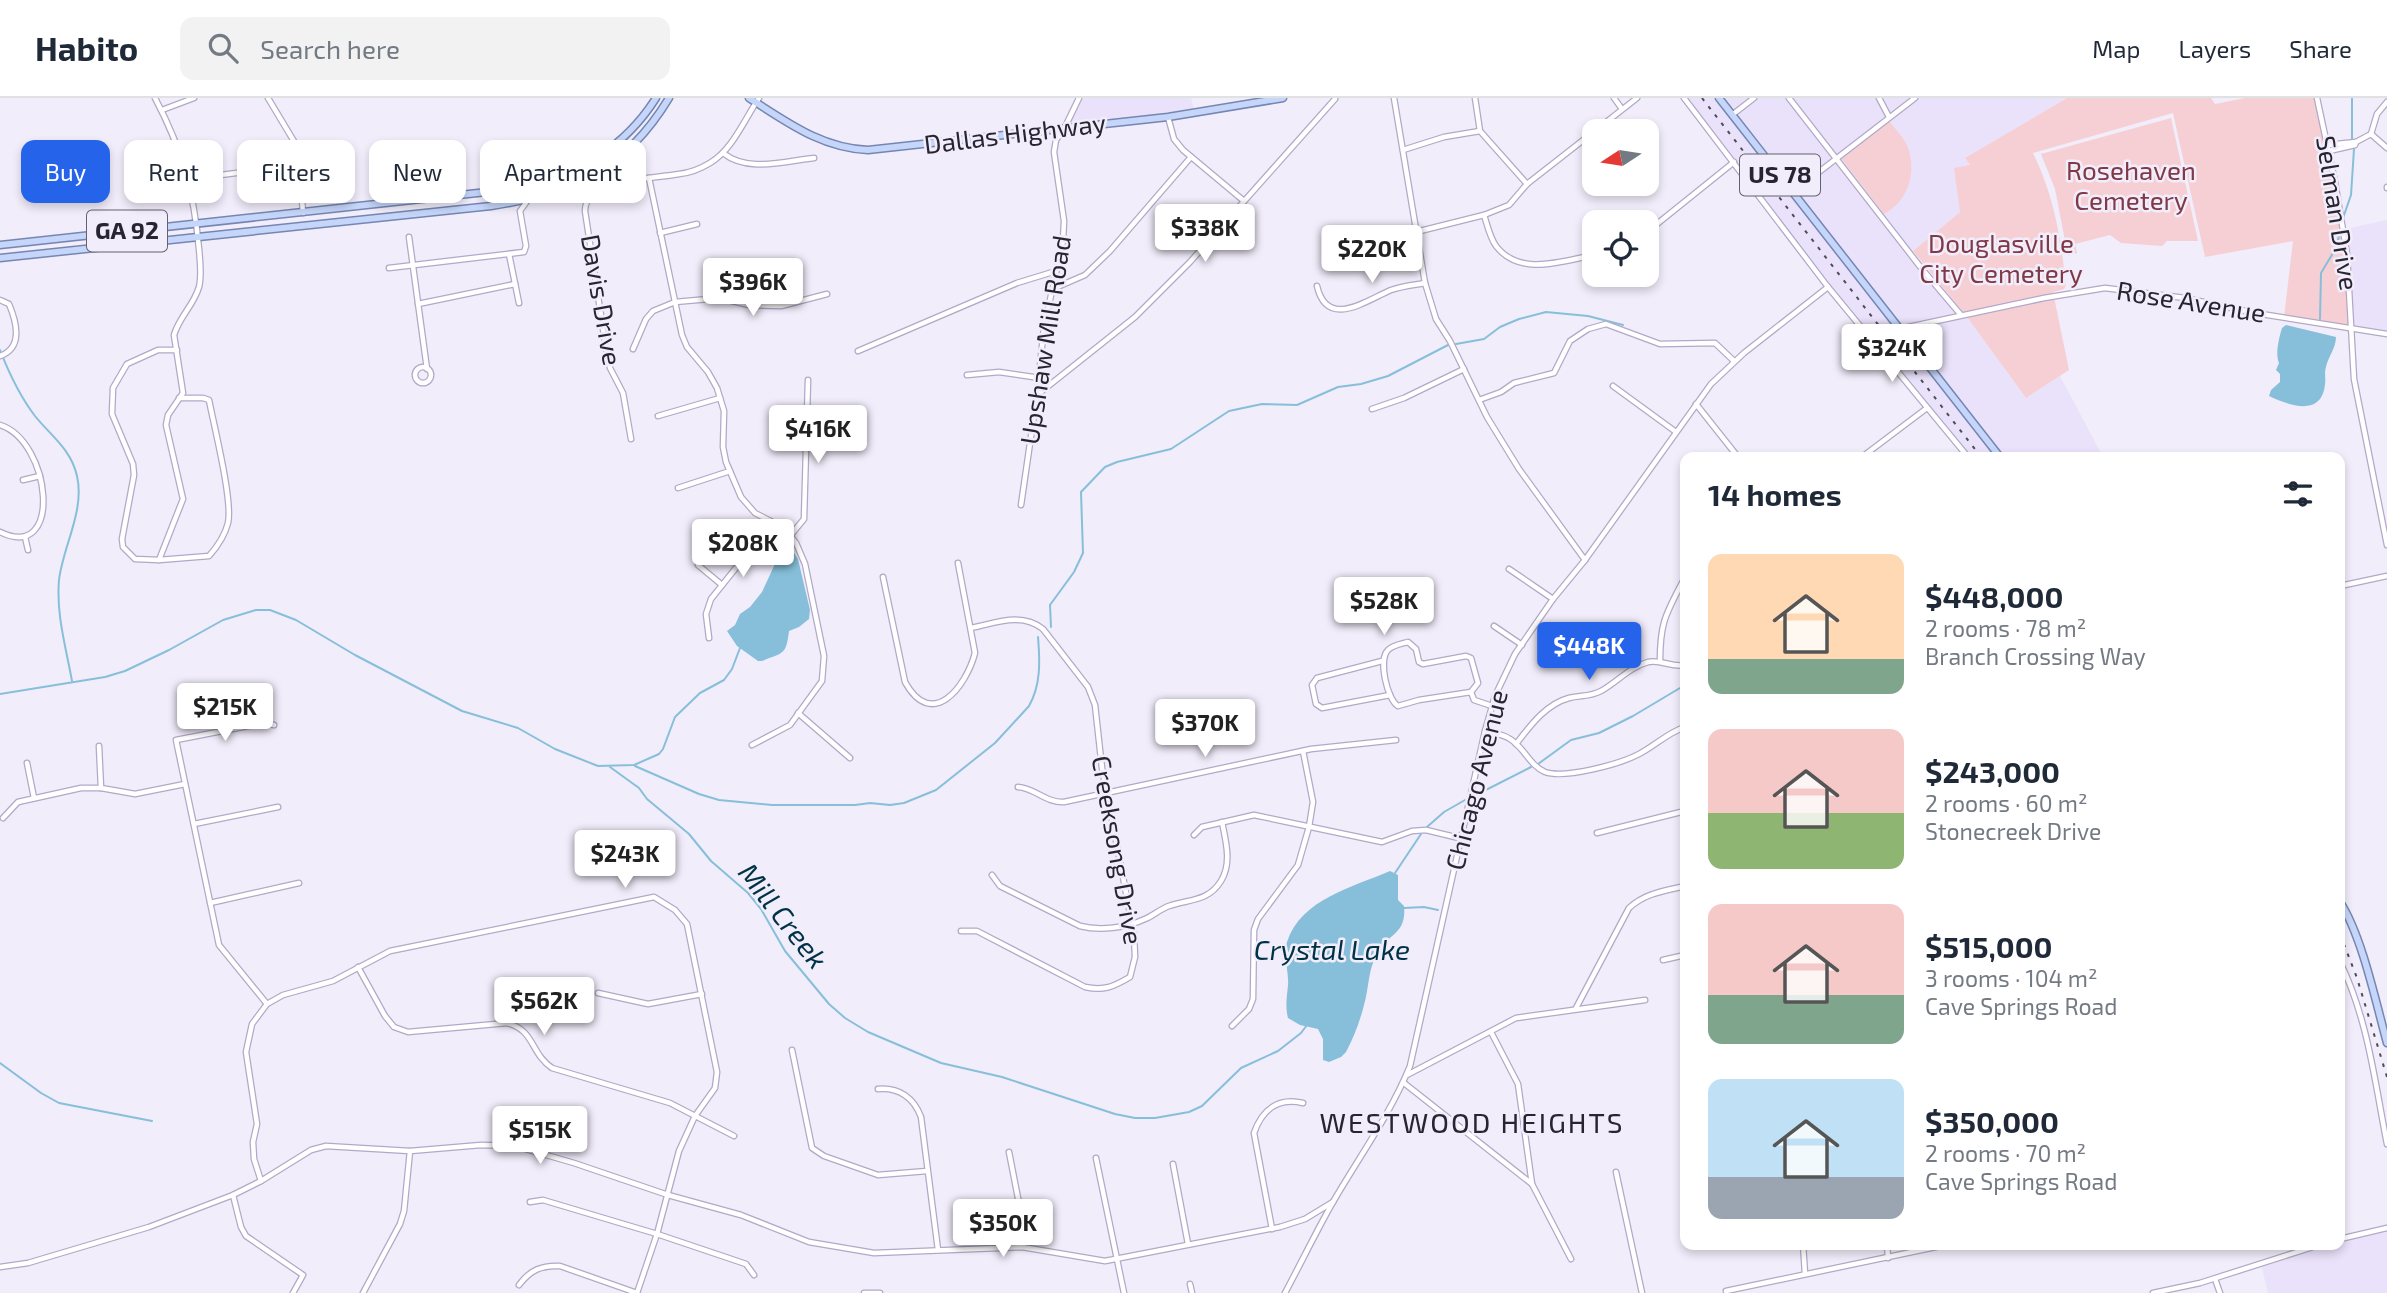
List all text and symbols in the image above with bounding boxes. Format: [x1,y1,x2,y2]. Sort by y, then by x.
search box [180,17,670,80]
text: Habito [35,28,138,68]
icon: search [204,29,242,67]
text: Search here [260,33,400,64]
text: Map [2092,34,2140,63]
text: Layers [2178,34,2251,63]
text: Share [2289,34,2352,63]
street label: Dallas Highway [922,106,1108,159]
north arrow [1582,119,1659,196]
map controls [1582,119,1659,287]
street label: Selman Drive [2311,133,2366,292]
chip: Buy [21,140,110,203]
chip: Rent [124,140,223,203]
chip: Filters [237,140,355,203]
chip: New [369,140,466,203]
chip: Apartment [480,140,646,203]
road number: US 78 [1740,154,1820,196]
park label: Rosehaven Cemetery [2066,154,2196,215]
pin: $338K [1156,204,1254,264]
button: locate [1582,210,1659,287]
road number: GA 92 [87,211,167,252]
text: $338K [1171,213,1239,241]
pin: $220K [1323,226,1421,285]
park label: Douglasville City Cemetery [1919,227,2083,288]
street label: Davis Drive [576,232,629,368]
street label: Upshaw Mill Road [1013,233,1076,447]
text: $220K [1337,234,1407,262]
pin: $396K [704,258,802,318]
text: $396K [719,267,787,295]
street label: Rose Avenue [2115,273,2268,328]
pin: $324K [1843,324,1941,384]
text: $324K [1858,333,1926,361]
pin: $416K [769,406,867,465]
text: $416K [785,414,851,442]
icon: filters [2279,475,2317,513]
text: 14 homes [1708,476,1842,512]
pin: $208K [694,519,792,579]
text: $208K [708,528,778,556]
pin: $528K [1335,578,1433,637]
text: $448,000 [1925,578,2063,614]
icon: home [1764,582,1848,666]
text: $528K [1350,586,1418,614]
text: 2 rooms · 78 m² [1925,614,2086,642]
pin: $448K [1540,622,1638,682]
text: $448K [1553,631,1625,659]
text: Branch Crossing Way [1925,642,2146,670]
pin: $215K [176,684,274,743]
street label: Chicago Avenue [1438,686,1513,873]
text: $215K [193,692,257,720]
pin: $370K [1156,700,1254,759]
text: $370K [1171,708,1239,736]
street label: Creeksong Drive [1087,753,1150,947]
text: $243,000 [1925,753,2060,789]
icon: home [1764,757,1848,841]
text: 2 rooms · 60 m² [1925,789,2087,817]
text: Stonecreek Drive [1925,817,2101,845]
pin: $243K [576,830,674,890]
text: $243K [591,839,659,867]
water label: Mill Creek [732,856,836,975]
text: $515,000 [1925,928,2053,964]
water label: Crystal Lake [1254,932,1410,966]
icon: home [1764,932,1848,1016]
text: 3 rooms · 104 m² [1925,964,2097,992]
pin: $562K [495,978,593,1037]
text: $562K [510,986,578,1014]
text: Cave Springs Road [1925,992,2117,1020]
text: $350,000 [1925,1103,2059,1139]
district label: WESTWOOD HEIGHTS [1320,1105,1624,1139]
pin: $515K [491,1107,589,1166]
icon: home [1764,1107,1848,1191]
text: $515K [508,1115,572,1143]
text: 2 rooms · 70 m² [1925,1139,2086,1167]
text: Cave Springs Road [1925,1167,2117,1195]
pin: $350K [954,1200,1052,1259]
text: $350K [969,1208,1037,1236]

